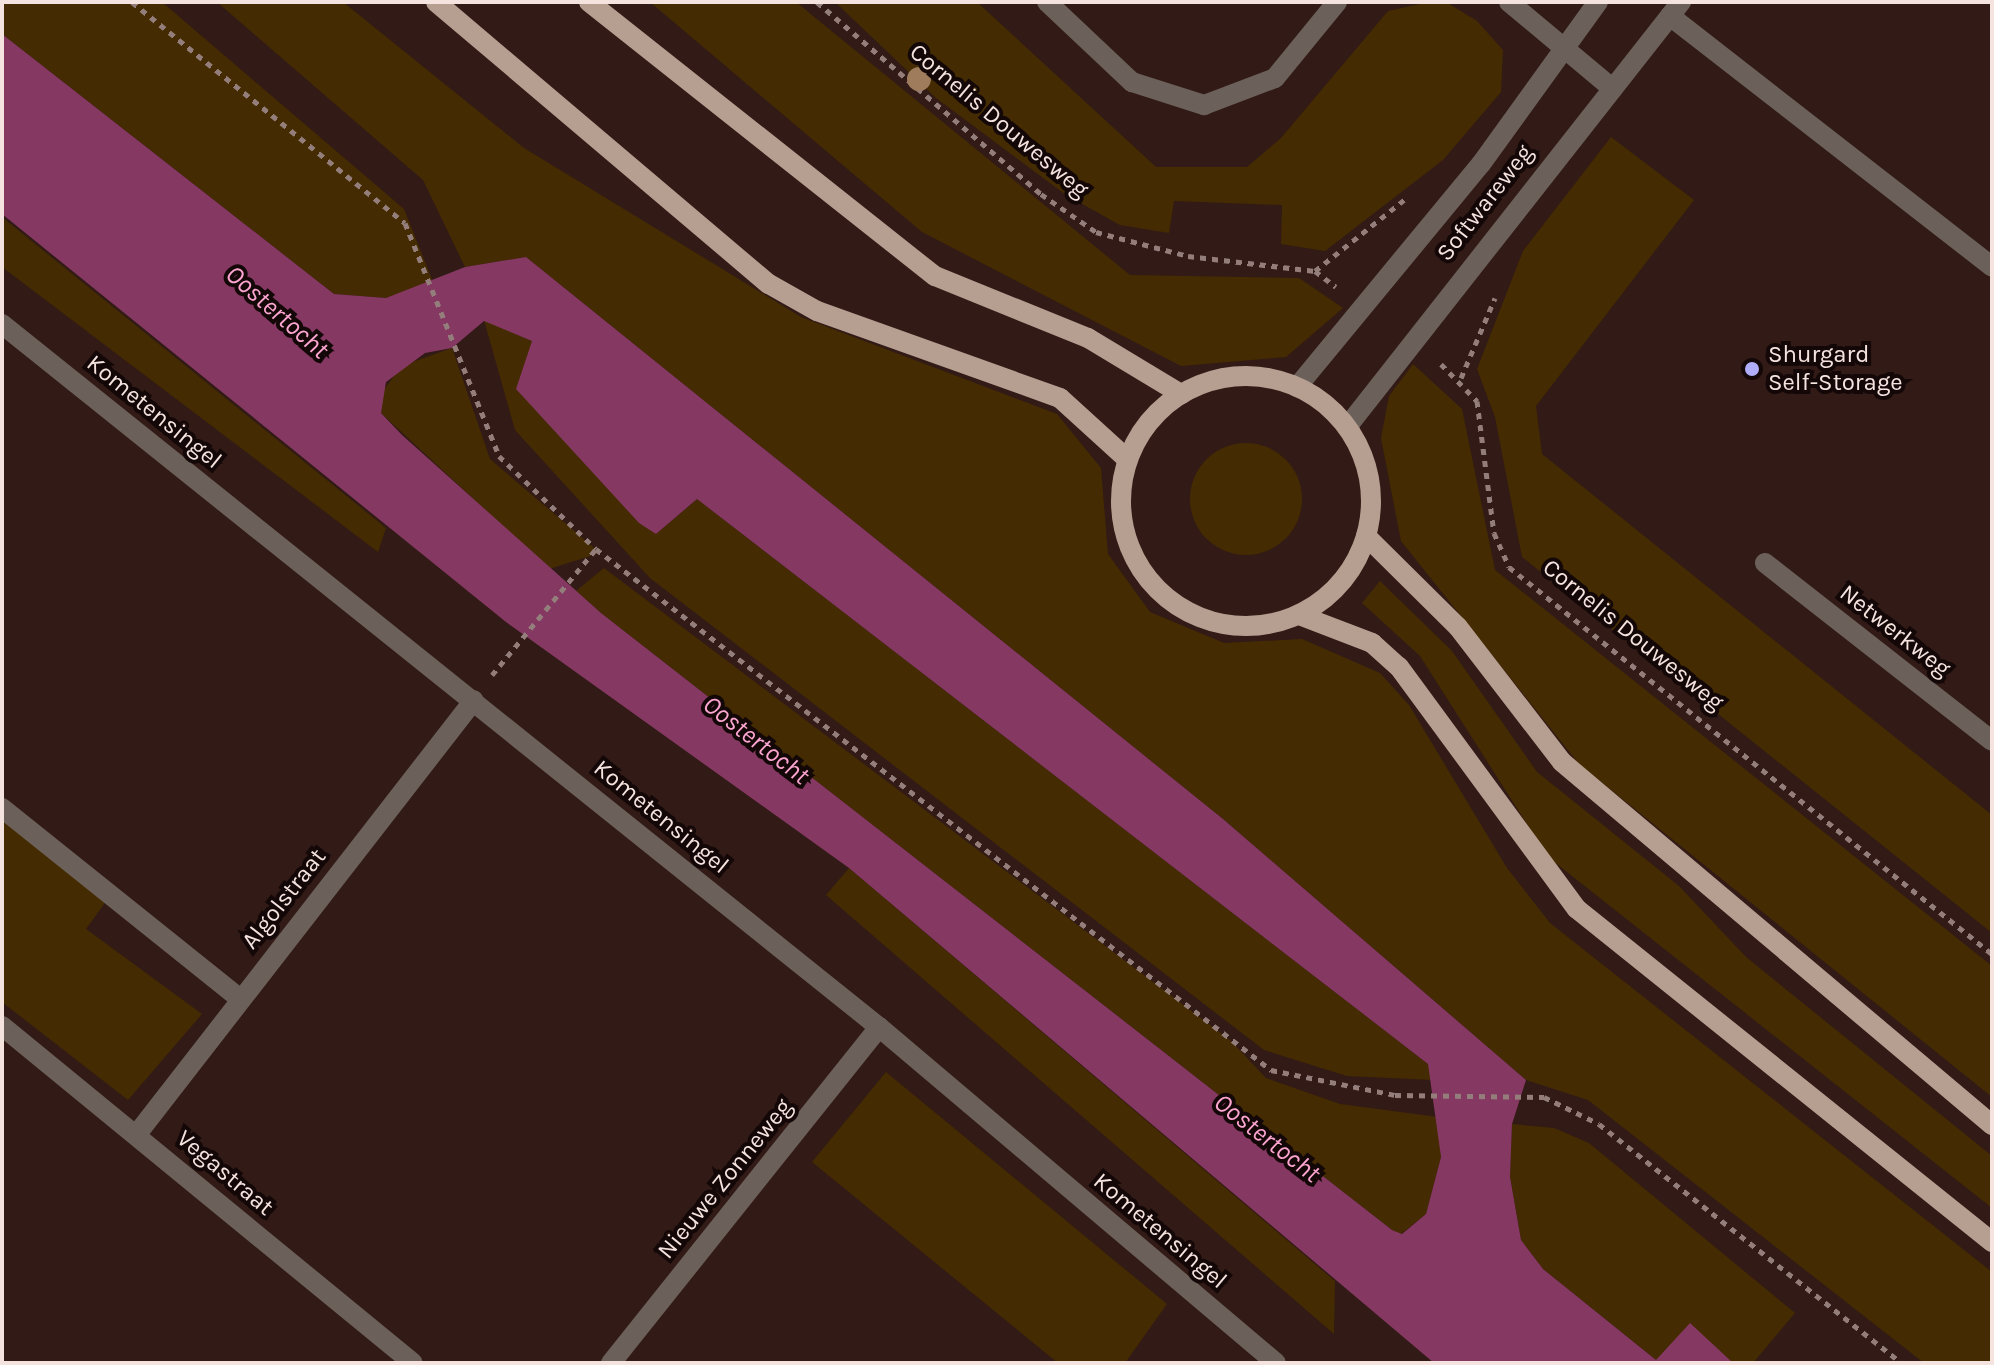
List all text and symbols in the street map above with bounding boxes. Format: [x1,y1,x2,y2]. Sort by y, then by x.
street label: Cornelis Douwesweg [904,38,1094,204]
street label: Softwareweg [1431,139,1539,267]
water label: Oostertocht [219,259,335,365]
place label: Shurgard Self-Storage [1768,341,1903,397]
street label: Kometensingel [81,349,227,475]
marker: Shurgard Self-Storage [1743,360,1761,378]
street label: Cornelis Douwesweg [1537,553,1729,717]
street label: Netwerkweg [1834,579,1956,683]
water label: Oostertocht [697,689,815,791]
street label: Kometensingel [588,754,734,880]
street label: Algolstraat [236,843,332,955]
water label: Oostertocht [1208,1087,1326,1189]
street label: Nieuwe Zonneweg [652,1093,798,1265]
street label: Vegastraat [171,1124,279,1222]
street label: Kometensingel [1087,1167,1233,1295]

